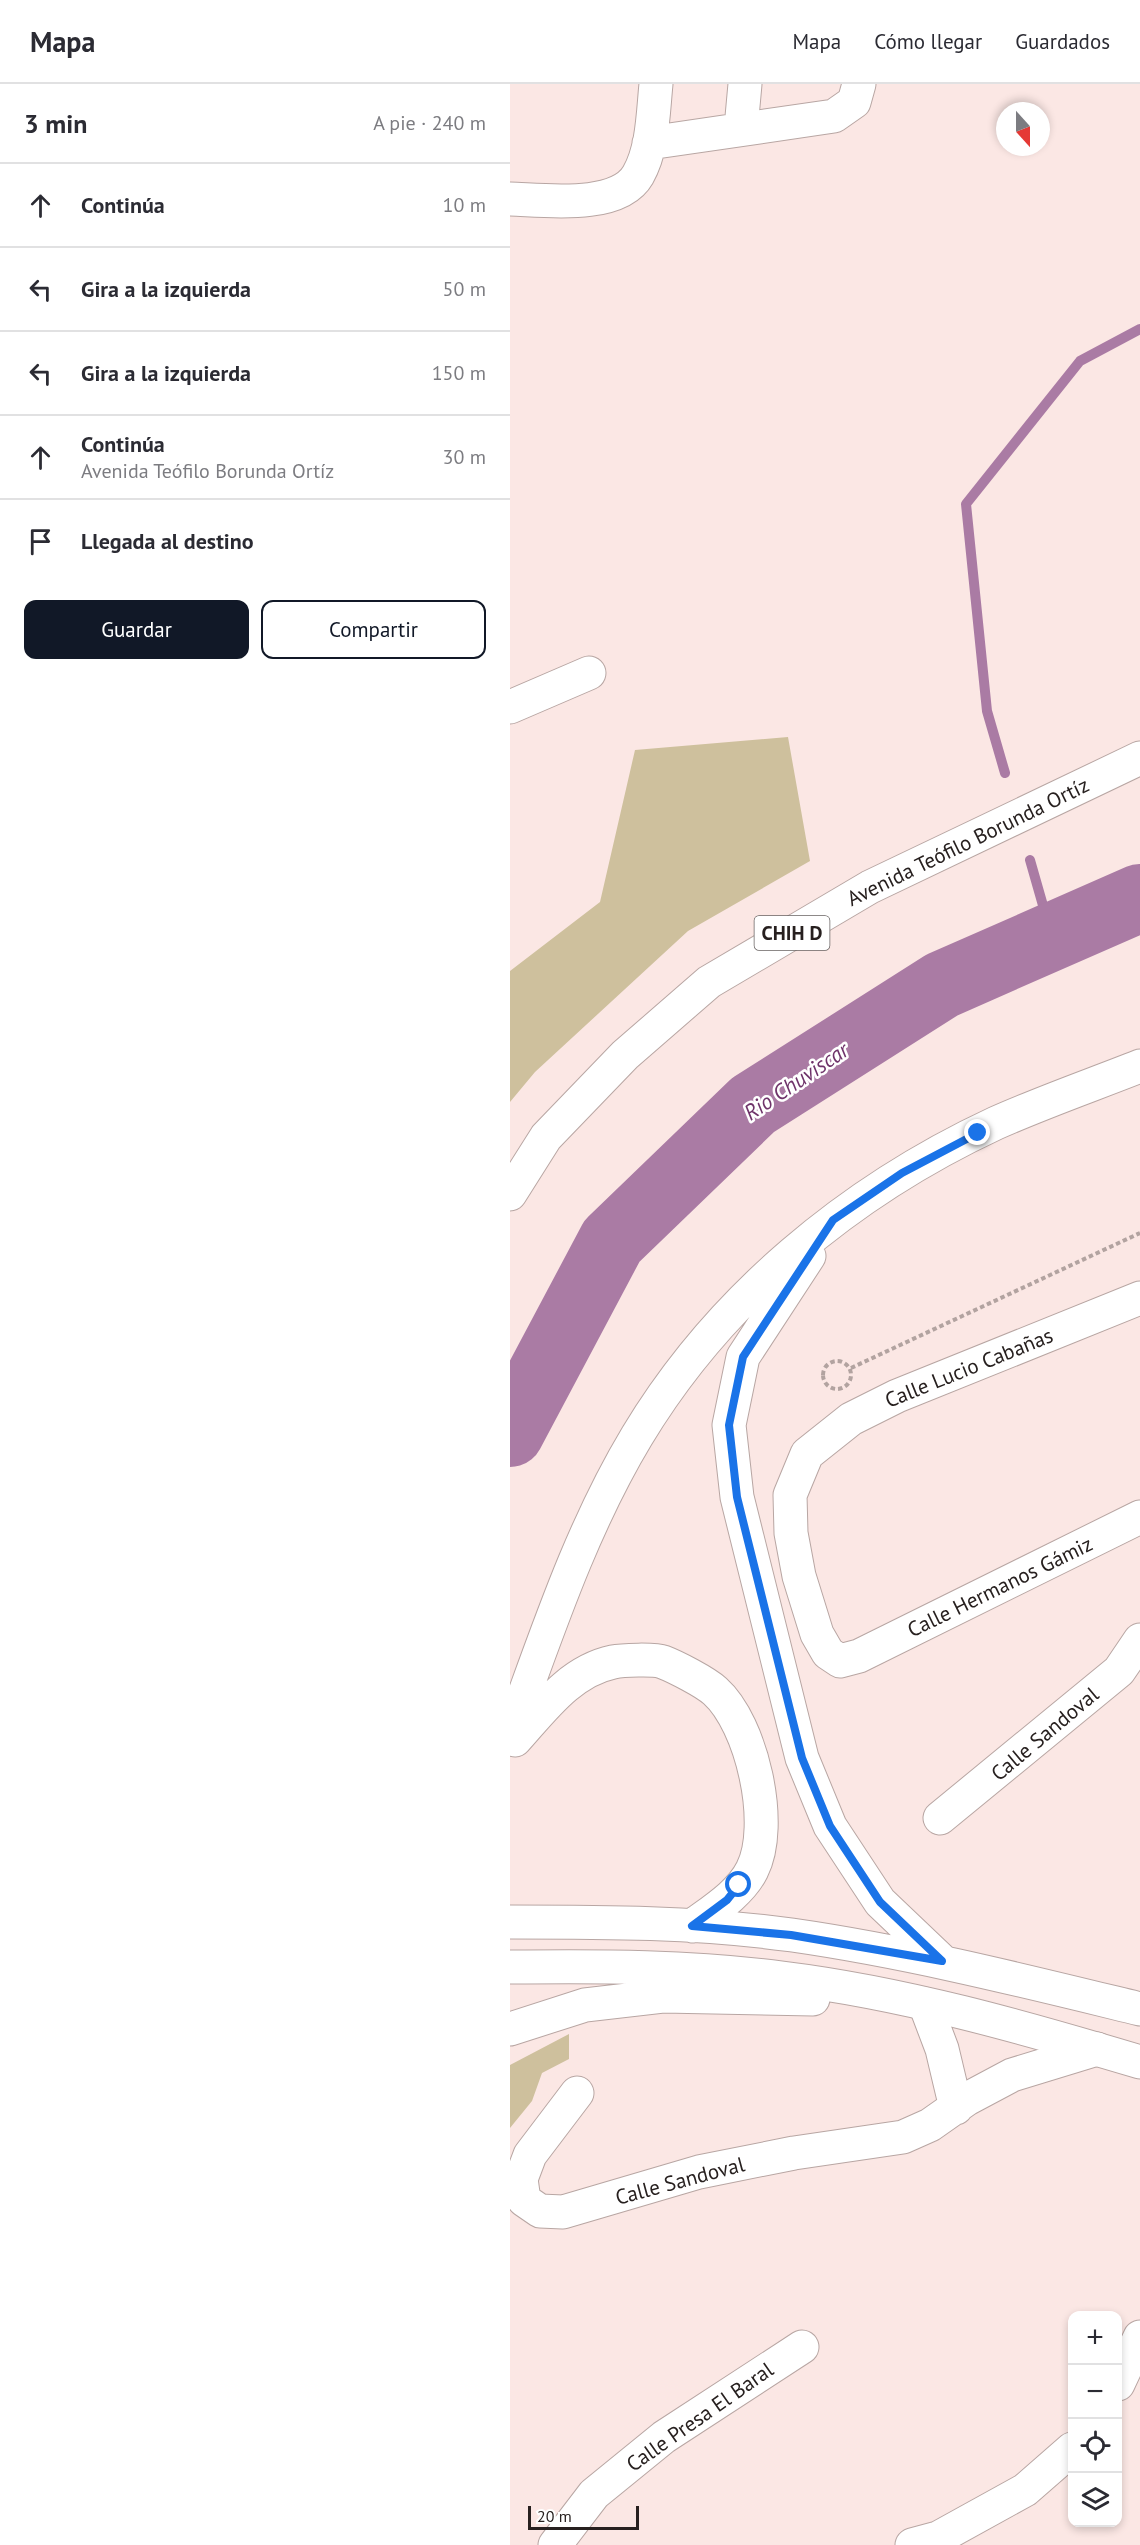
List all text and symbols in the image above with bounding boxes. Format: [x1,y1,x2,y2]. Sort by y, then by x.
text: Mapa [30,23,95,60]
text: Mapa [792,28,841,55]
text: Cómo llegar [874,28,982,55]
text: Guardados [1015,28,1110,55]
north arrow [996,102,1050,156]
text: 3 min [24,107,87,140]
text: A pie · 240 m [373,110,486,136]
icon: ahead [24,189,57,222]
text: Continúa [81,191,165,219]
text: 10 m [443,192,486,218]
icon: left [24,273,57,306]
text: Gira a la izquierda [81,275,251,303]
text: 50 m [443,276,486,302]
icon: left [24,357,57,390]
text: Gira a la izquierda [81,359,251,387]
text: 150 m [432,360,486,386]
text: Continúa [81,430,165,458]
icon: ahead [24,441,57,474]
text: 30 m [443,444,486,470]
text: Avenida Teófilo Borunda Ortíz [81,458,334,484]
icon: arrive [24,525,57,558]
text: Llegada al destino [81,527,254,555]
button: Guardar [24,600,249,659]
button: Compartir [261,600,486,659]
street label: Avenida Teófilo Borunda Ortíz [842,771,1093,912]
road number: CHIH D [754,916,830,950]
water label: Rio Chuviscar [738,1035,855,1126]
route end [964,1119,990,1145]
street label: Calle Lucio Cabañas [881,1322,1057,1414]
street label: Calle Hermanos Gámiz [903,1530,1097,1643]
street label: Calle Sandoval [985,1681,1104,1787]
route start [725,1871,751,1897]
street label: Calle Sandoval [612,2150,747,2211]
map controls [1068,2311,1122,2527]
button: + [1068,2311,1122,2365]
street label: Calle Presa El Baral [621,2356,779,2477]
button: − [1068,2365,1122,2419]
button: locate [1068,2419,1122,2473]
button: layers [1068,2473,1122,2527]
scale bar [528,2503,639,2530]
text: 20 m [537,2506,572,2526]

